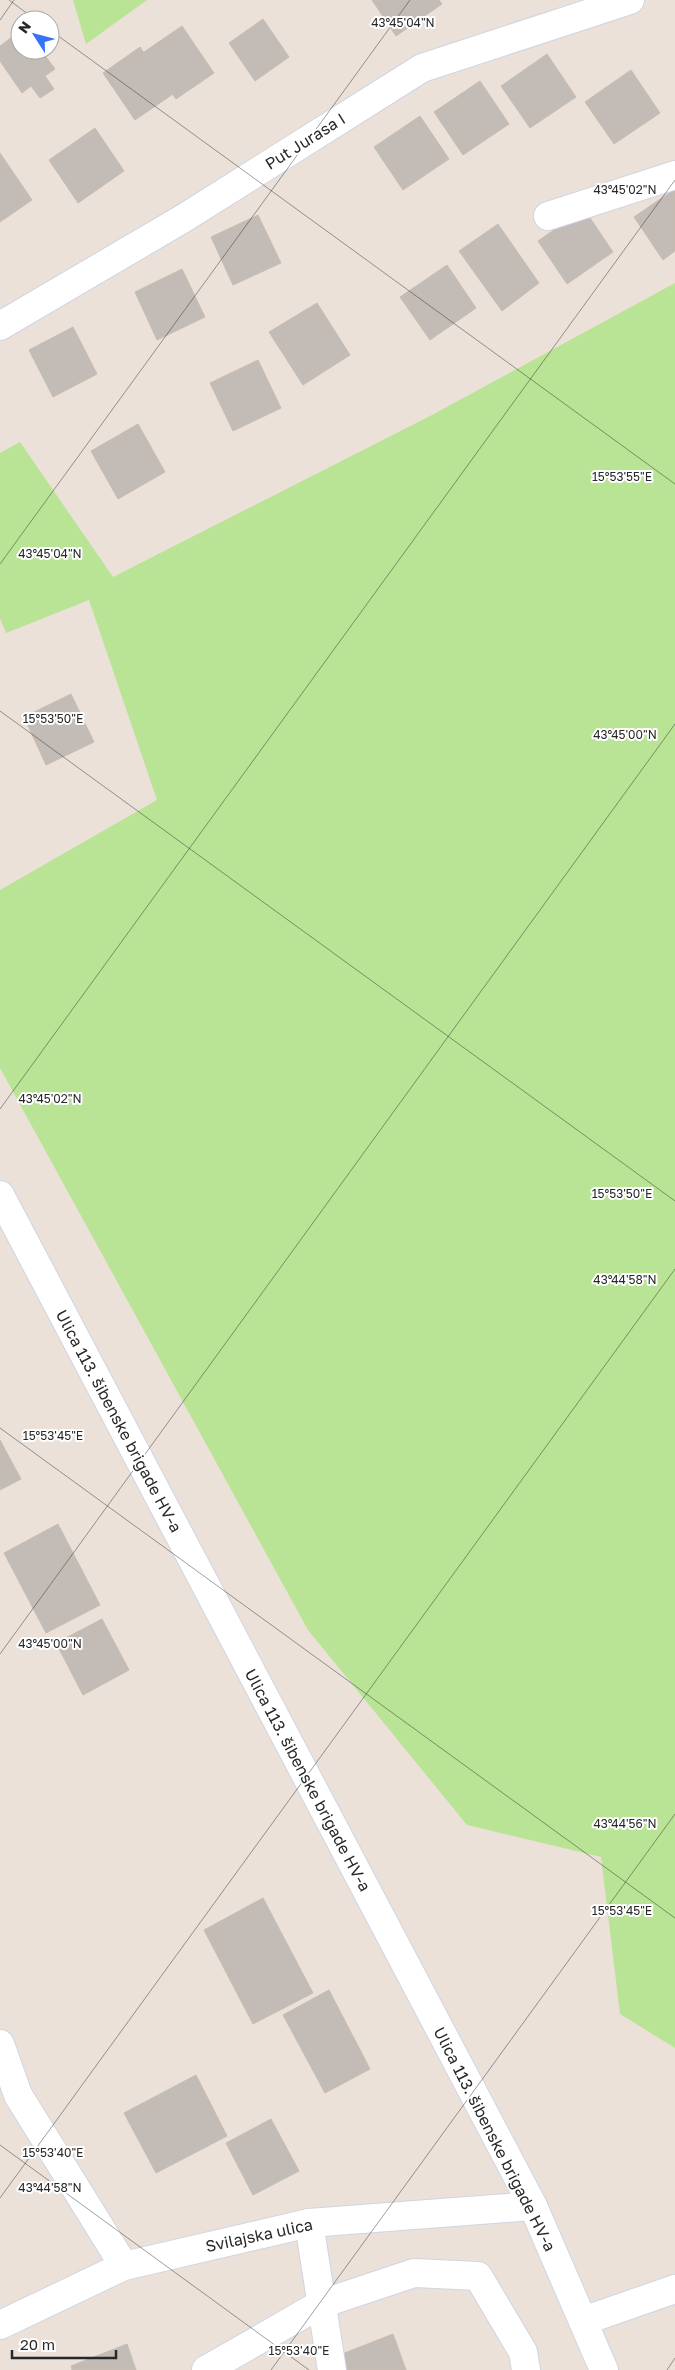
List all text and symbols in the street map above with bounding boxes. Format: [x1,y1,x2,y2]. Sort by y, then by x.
north arrow [10,10,60,60]
text: 43°45'04"N [371,15,435,30]
text: N [14,18,34,36]
street label: Put Jurasa I [261,108,349,174]
text: 43°45'02"N [593,182,657,197]
text: 15°53'55"E [592,469,652,484]
text: 43°45'04"N [18,546,82,561]
text: 15°53'50"E [23,711,83,726]
text: 43°45'00"N [593,727,657,742]
text: 43°45'02"N [18,1091,82,1106]
text: 15°53'50"E [592,1186,652,1201]
text: 43°44'58"N [593,1272,657,1287]
street label: Ulica 113. šibenske brigade HV-a [52,1306,186,1536]
text: 15°53'45"E [23,1428,83,1443]
text: 43°45'00"N [18,1636,82,1651]
street label: Ulica 113. šibenske brigade HV-a [241,1665,375,1895]
text: 43°44'56"N [593,1816,657,1831]
text: 15°53'45"E [592,1903,652,1918]
street label: Ulica 113. šibenske brigade HV-a [430,2023,560,2255]
text: 15°53'40"E [23,2145,83,2160]
text: 43°44'58"N [18,2180,82,2195]
street label: Svilajska ulica [204,2214,314,2256]
scale bar [12,2328,116,2360]
text: 20 m [20,2335,55,2353]
text: 15°53'40"E [269,2343,329,2358]

